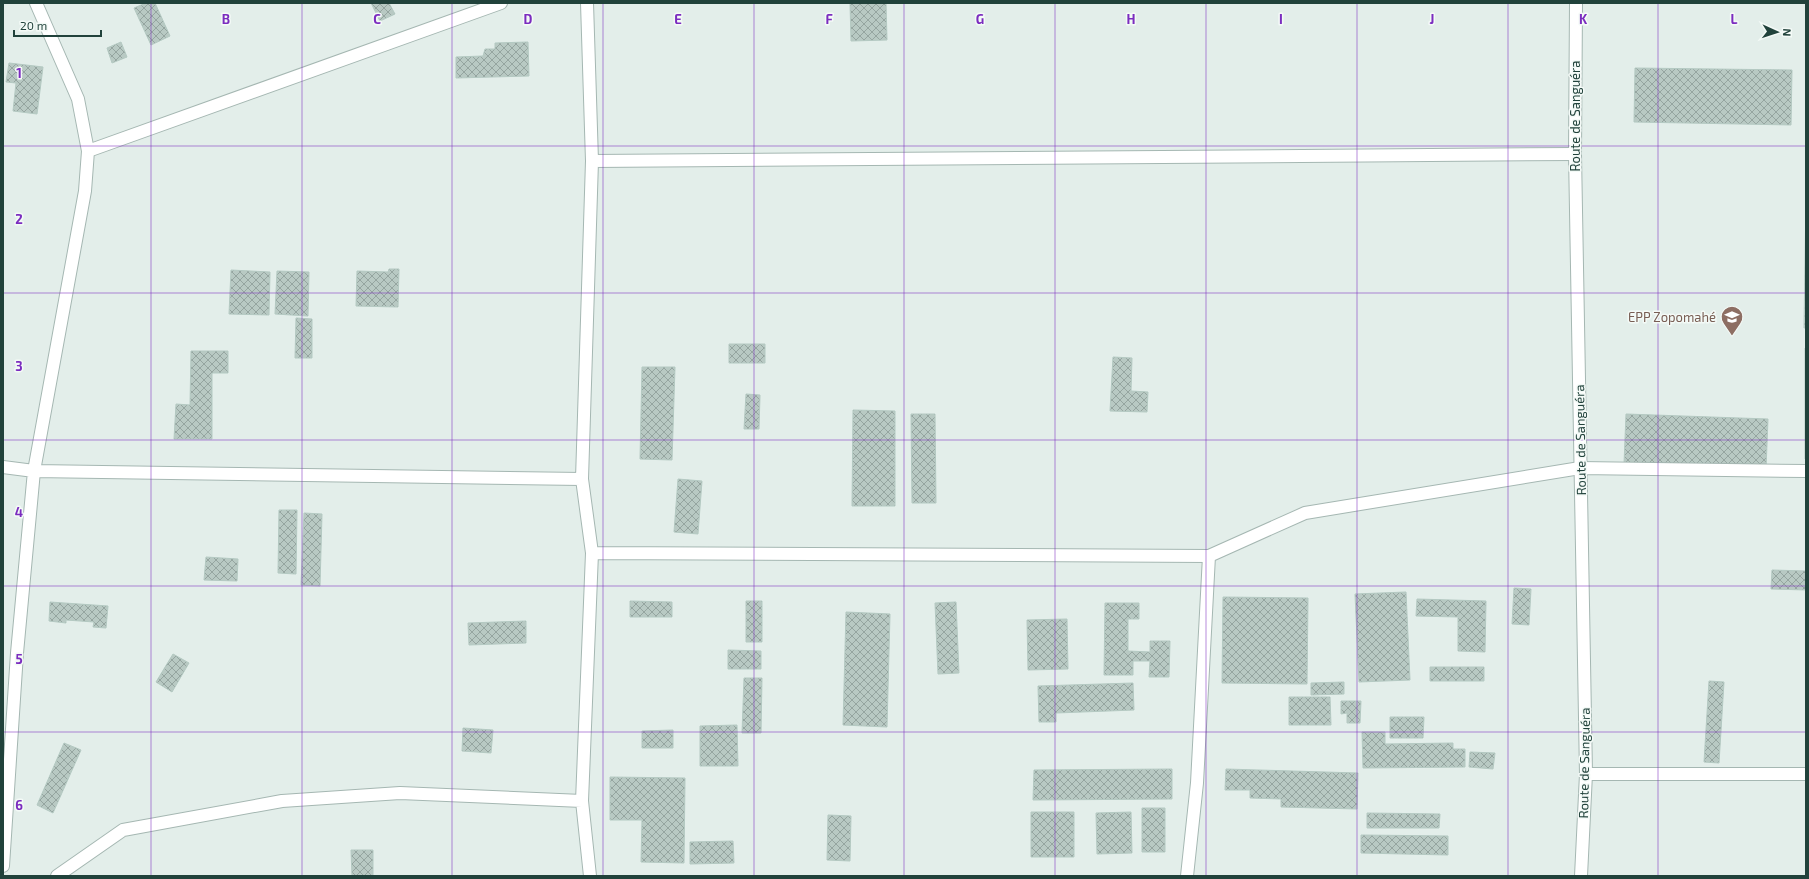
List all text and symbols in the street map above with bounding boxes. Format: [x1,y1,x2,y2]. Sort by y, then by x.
text: B [222,11,230,27]
text: C [373,11,381,27]
text: D [524,11,533,27]
text: E [674,11,682,27]
text: F [825,11,833,27]
text: G [976,11,984,27]
text: H [1127,11,1136,27]
text: I [1279,11,1283,27]
text: J [1430,11,1434,27]
text: K [1579,11,1588,27]
text: L [1731,11,1738,27]
scale bar [14,12,101,38]
north arrow [1757,12,1797,52]
text: 20 m [20,18,47,32]
text: N [1781,28,1794,37]
street label: Route de Sanguéra [1567,61,1583,171]
text: 1 [16,65,22,81]
text: 2 [15,211,23,227]
school or university icon: EPP Zopomahé [1719,304,1745,337]
place label: EPP Zopomahé [1628,309,1716,325]
text: 3 [15,358,23,374]
street label: Route de Sanguéra [1571,384,1589,496]
text: 4 [15,504,23,520]
text: 5 [15,651,23,667]
street label: Route de Sanguéra [1575,707,1593,819]
text: 6 [15,797,23,813]

